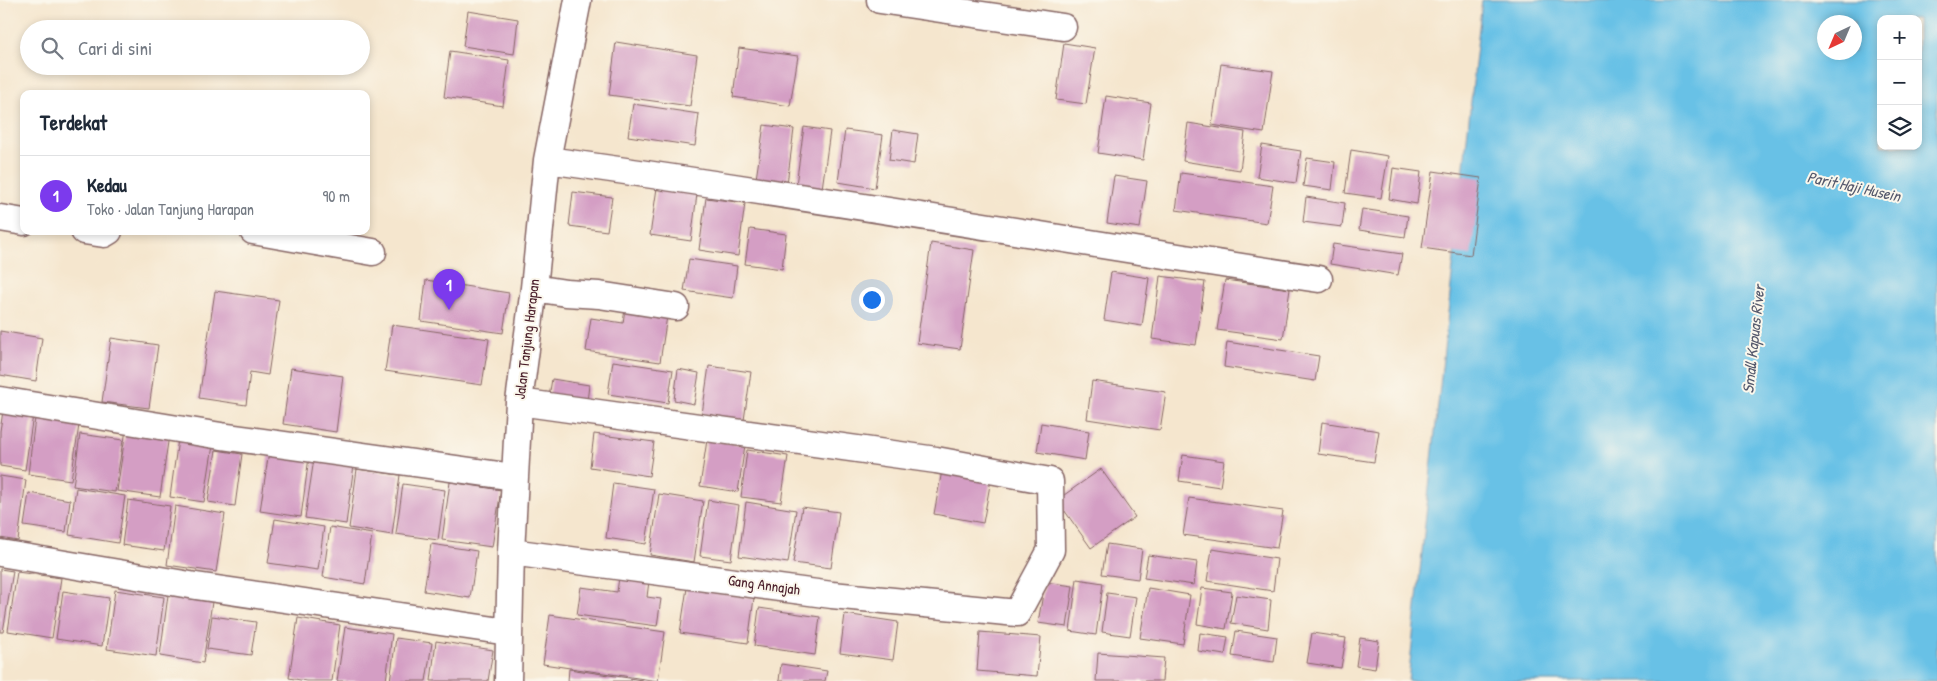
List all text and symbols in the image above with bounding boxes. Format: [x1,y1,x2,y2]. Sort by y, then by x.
north arrow [1817,15,1862,60]
map controls [1877,15,1922,150]
button: + [1877,15,1922,60]
search box [20,20,370,75]
icon: search [38,34,66,62]
text: Cari di sini [78,35,152,61]
button: − [1877,60,1922,105]
button: layers [1877,105,1922,150]
text: Terdekat [40,108,107,137]
water label: Parit Haji Husein [1805,165,1904,207]
text: Kedau [87,172,127,198]
text: 1 [53,185,59,207]
text: 90 m [322,185,350,207]
text: Toko · Jalan Tanjung Harapan [87,198,254,220]
pin: 1 [433,269,465,310]
street label: Jalan Tanjung Harapan [509,277,544,400]
water label: Small Kapuas River [1736,282,1770,394]
your location [859,287,885,313]
street label: Gang Annajah [727,569,801,600]

